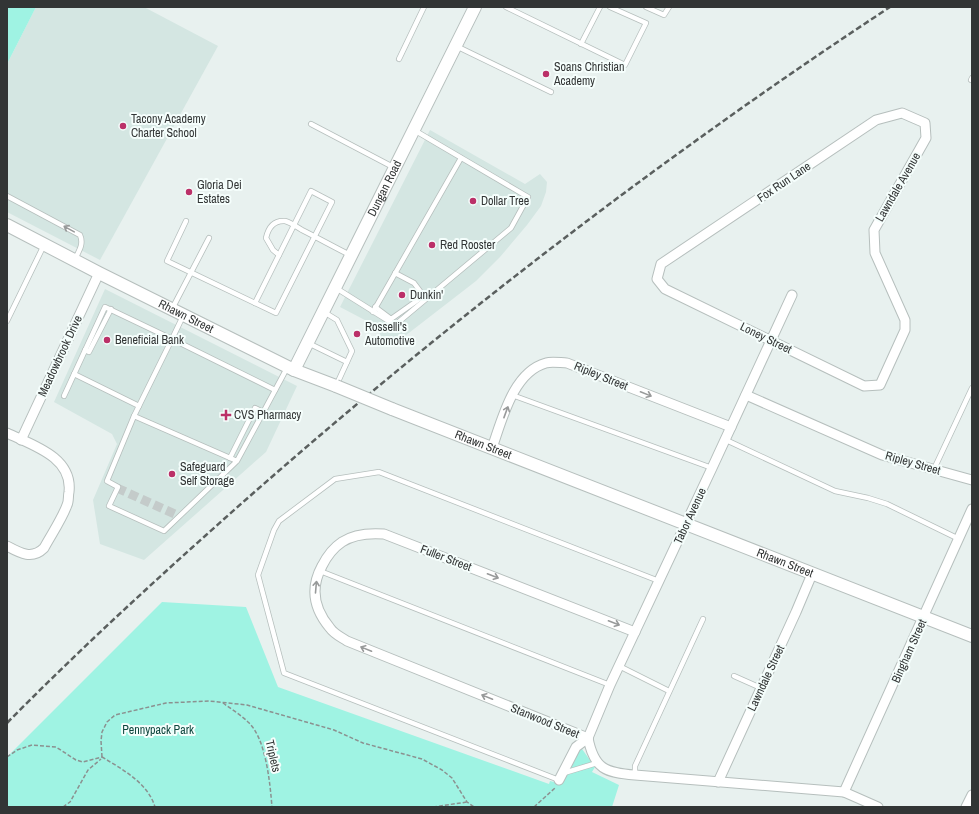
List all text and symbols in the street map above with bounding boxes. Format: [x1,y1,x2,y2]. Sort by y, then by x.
place label: Soans Christian Academy [553,59,625,89]
marker: Soans Christian Academy [541,69,551,79]
place label: Tacony Academy Charter School [131,111,206,141]
marker: Tacony Academy Charter School [118,121,128,131]
street label: Lawndale Avenue [872,149,924,225]
street label: Dungan Road [364,158,405,219]
street label: Fox Run Lane [754,158,814,206]
place label: Gloria Dei Estates [197,177,242,207]
marker: Gloria Dei Estates [184,187,194,197]
place label: Dollar Tree [481,193,529,209]
marker: Dollar Tree [468,196,478,206]
one-way arrow [63,225,75,233]
place label: Red Rooster [440,237,496,253]
marker: Red Rooster [427,240,437,250]
place label: Dunkin' [410,287,443,303]
marker: Dunkin' [397,290,407,300]
street label: Rhawn Street [156,296,217,337]
street label: Meadowbrook Drive [34,313,86,399]
place label: Rosselli's Automotive [364,319,415,349]
street label: Loney Street [737,319,795,358]
marker: Rosselli's Automotive [352,329,362,339]
place label: Beneficial Bank [115,332,184,348]
marker: Beneficial Bank [102,335,112,345]
street label: Ripley Street [572,358,631,394]
one-way arrow [639,390,651,398]
one-way arrow [502,406,510,418]
place label: CVS Pharmacy [234,407,301,423]
marker: CVS Pharmacy [221,410,231,420]
street label: Rhawn Street [453,426,514,463]
street label: Ripley Street [883,447,943,479]
place label: Safeguard Self Storage [180,459,234,489]
marker: Safeguard Self Storage [167,469,177,479]
street label: Tabor Avenue [670,485,710,547]
street label: Fuller Street [418,541,474,575]
street label: Rhawn Street [754,544,816,581]
one-way arrow [486,573,498,580]
one-way arrow [312,581,319,594]
street label: Bingham Street [888,616,930,685]
one-way arrow [608,620,620,628]
street label: Lawndale Street [744,642,788,714]
one-way arrow [361,645,373,653]
one-way arrow [482,693,494,701]
street label: Stanwood Street [508,700,582,742]
park label: Pennypack Park [122,722,194,738]
street label: Triplets [262,738,284,774]

